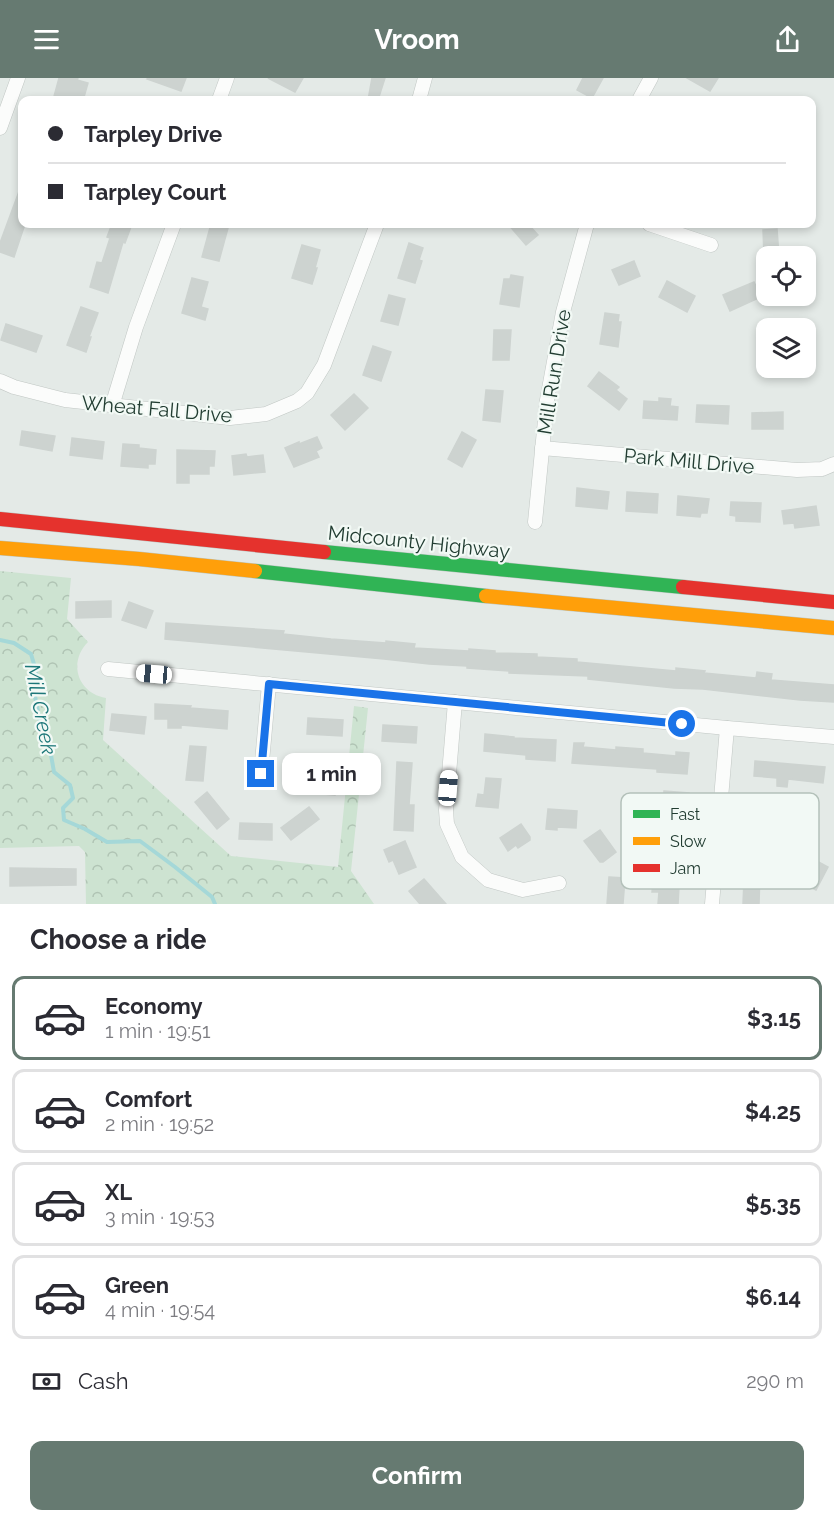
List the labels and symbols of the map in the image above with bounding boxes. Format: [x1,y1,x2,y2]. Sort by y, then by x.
street label: Mill Run Drive [532,307,576,436]
street label: Wheat Fall Drive [81,390,234,428]
street label: Park Mill Drive [623,443,756,479]
street label: Midcounty Highway [327,521,511,564]
water label: Mill Creek [20,661,62,757]
car [135,663,173,685]
route start [668,710,695,737]
callout: 1 min [282,753,381,795]
route end [247,760,274,787]
car [437,769,459,807]
legend [621,793,819,889]
text: Fast [670,805,701,824]
text: Slow [670,832,706,851]
text: Jam [670,859,701,878]

